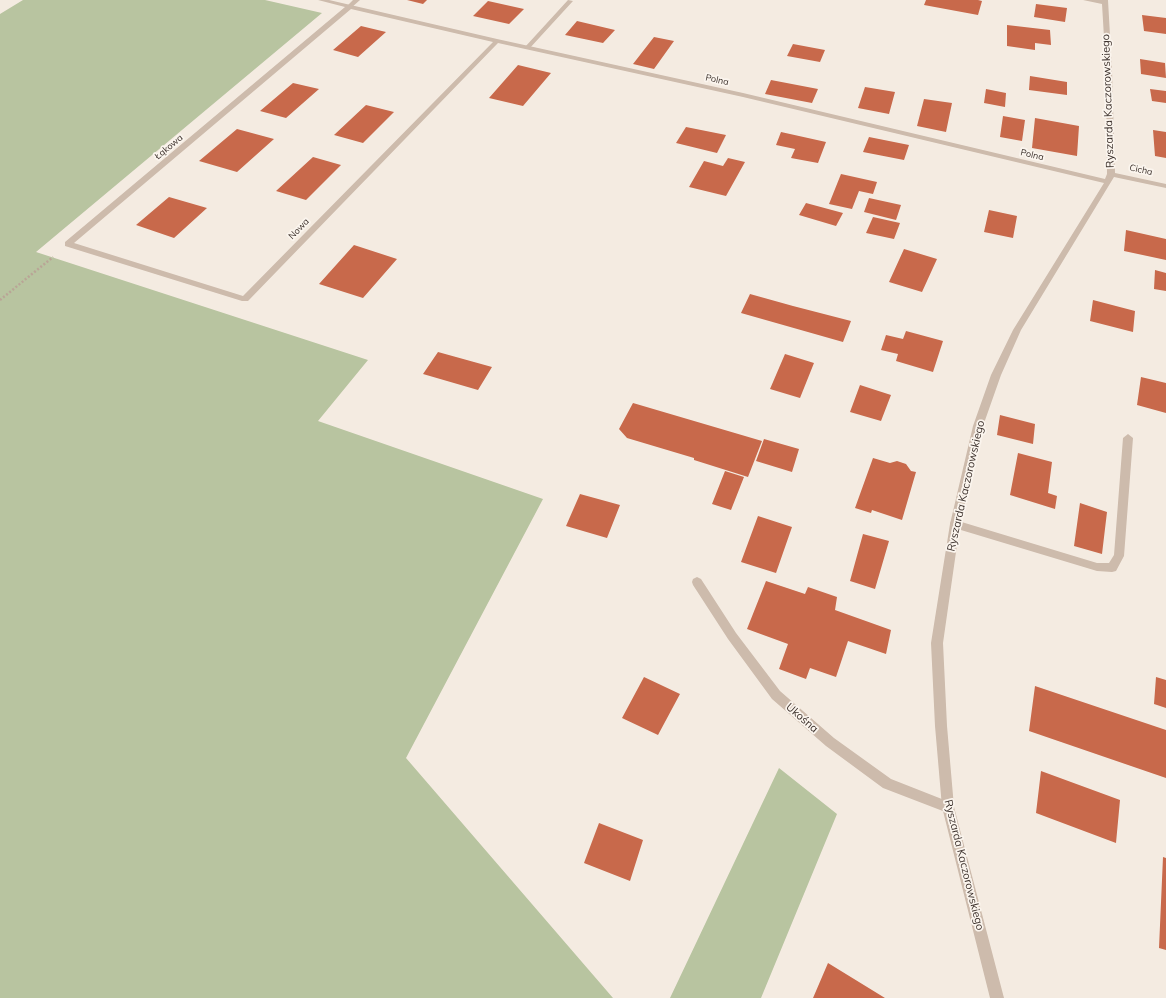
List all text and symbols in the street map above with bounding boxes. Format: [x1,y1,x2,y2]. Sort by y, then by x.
street label: Ryszarda Kaczorowskiego [1099,34,1117,168]
street label: Polna [704,72,730,88]
street label: Łąkowa [153,132,185,162]
street label: Polna [1019,147,1045,163]
street label: Cicha [1128,162,1154,178]
street label: Nowa [286,216,312,242]
street label: Ryszarda Kaczorowskiego [944,419,988,553]
street label: Ukośna [783,700,821,736]
street label: Ryszarda Kaczorowskiego [941,798,987,932]

